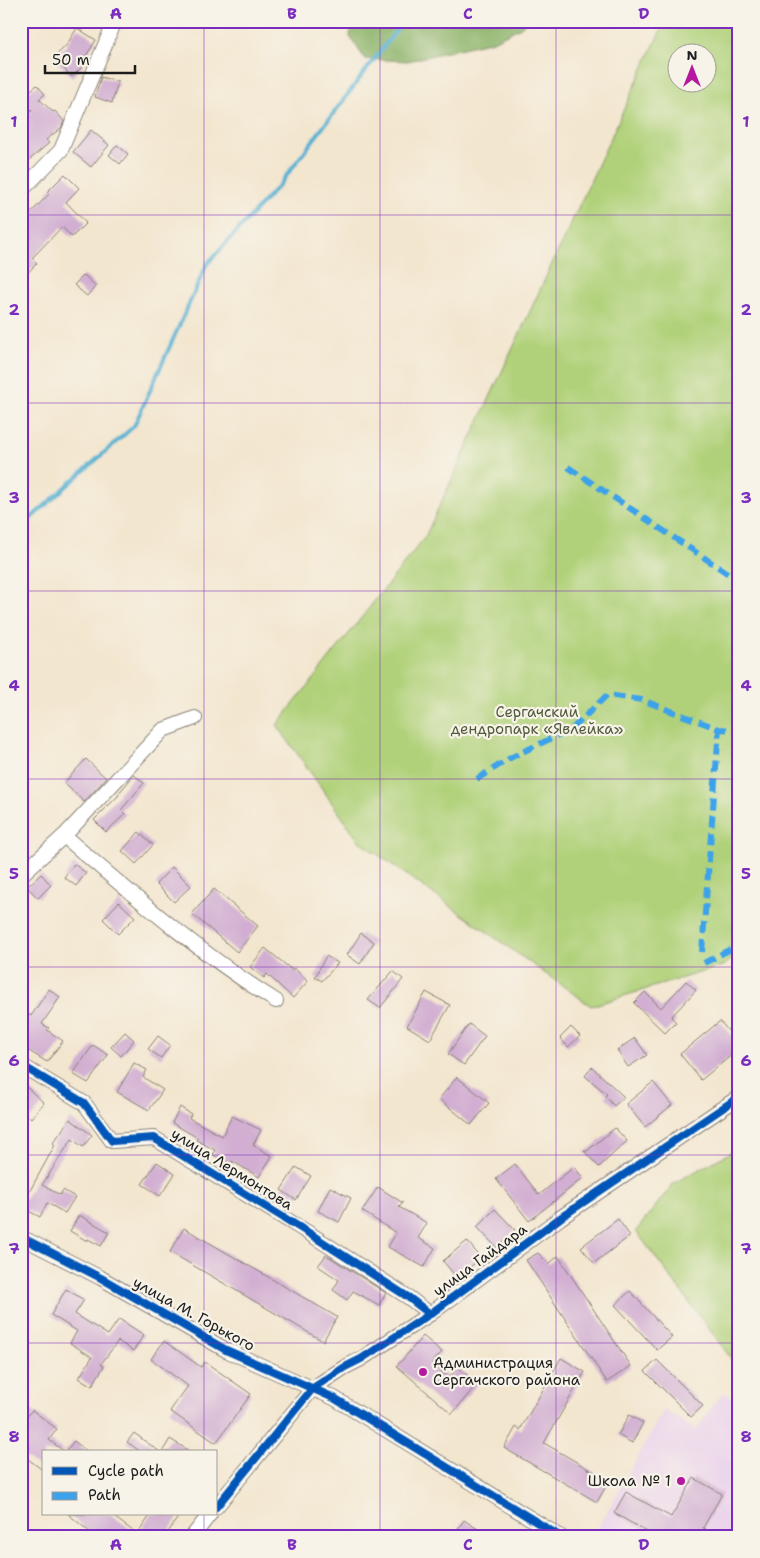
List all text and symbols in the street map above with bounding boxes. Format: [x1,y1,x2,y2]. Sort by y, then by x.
text: A [110,3,122,24]
text: B [287,3,297,24]
text: C [463,3,473,24]
text: D [638,3,650,24]
scale bar [45,42,135,74]
north arrow [668,42,718,92]
text: N [686,46,698,64]
text: 50 m [52,50,90,70]
text: 1 [10,111,18,132]
text: 1 [742,111,750,132]
text: 2 [8,299,20,320]
text: 2 [740,299,752,320]
text: 3 [8,487,20,508]
text: 3 [740,487,752,508]
text: 4 [8,675,20,696]
text: 4 [740,675,752,696]
park label: Сергачский дендропарк «Явлейка» [451,702,623,739]
text: 5 [9,863,19,884]
text: 5 [741,863,751,884]
text: 6 [8,1050,20,1071]
text: 6 [740,1050,752,1071]
street label: улица Лермонтова [167,1123,297,1215]
street label: улица Гайдара [429,1219,532,1301]
text: 7 [8,1238,20,1259]
text: 7 [740,1238,752,1259]
street label: улица М. Горького [129,1272,259,1356]
place label: Администрация Сергачского района [433,1353,581,1390]
marker: Администрация Сергачского района [417,1366,429,1378]
text: 8 [8,1426,20,1447]
text: 8 [740,1426,752,1447]
legend [42,1450,218,1516]
text: Cycle path [88,1461,164,1481]
place label: Школа № 1 [588,1471,671,1491]
marker: Школа № 1 [675,1475,687,1487]
text: Path [88,1485,121,1505]
text: A [110,1534,122,1555]
text: B [287,1534,297,1555]
text: C [463,1534,473,1555]
text: D [638,1534,650,1555]

